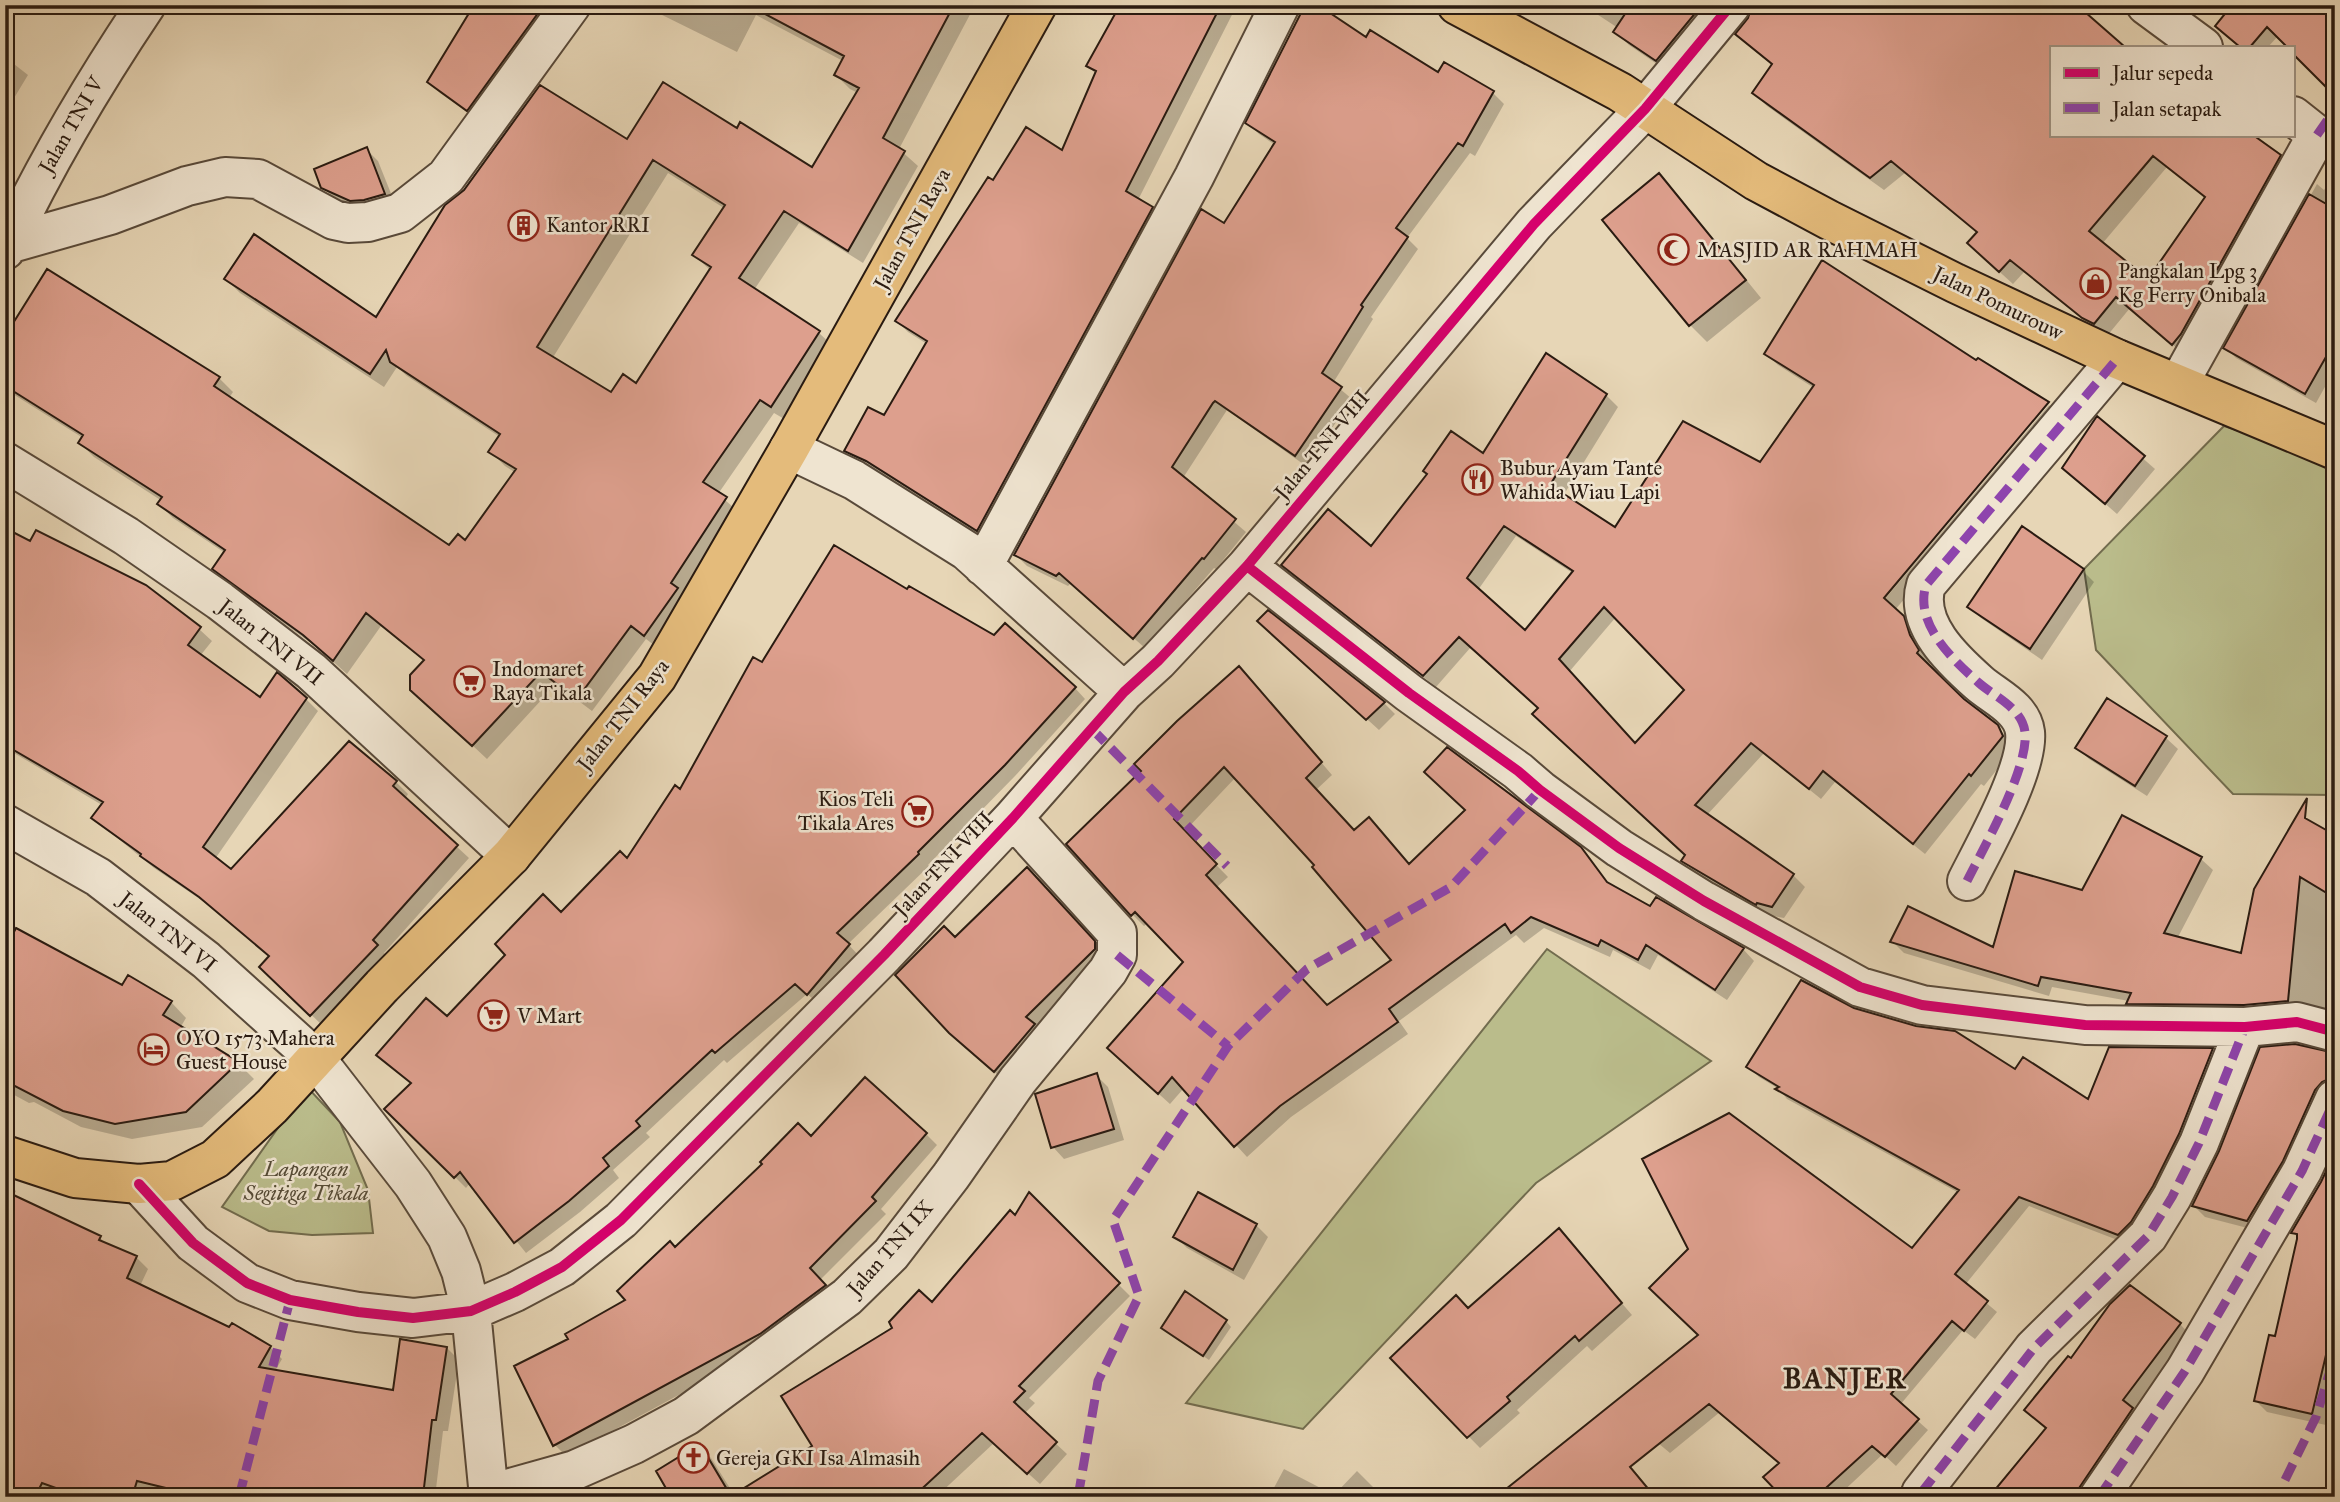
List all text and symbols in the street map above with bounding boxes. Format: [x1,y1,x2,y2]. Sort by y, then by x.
legend [2050,46,2294,136]
text: Jalur sepeda [2110,60,2213,86]
street label: Jalan TNI V [32,71,110,180]
text: Jalan setapak [2110,96,2221,122]
street label: Jalan TNI Raya [867,164,956,296]
building icon: Kantor RRI [506,208,540,242]
place label: Kantor RRI [546,212,650,238]
mosque icon: MASJID AR RAHMAH [1657,233,1691,267]
place label: MASJID AR RAHMAH [1697,237,1918,263]
place label: Pangkalan Lpg 3 Kg Ferry Onibala [2118,258,2266,308]
street label: Jalan Pomurouw [1927,259,2068,346]
shop icon: Pangkalan Lpg 3 Kg Ferry Onibala [2078,266,2112,300]
street label: Jalan TNI VIII [1267,385,1375,506]
place label: Bubur Ayam Tante Wahida Wiau Lapi [1500,455,1663,505]
restaurant icon: Bubur Ayam Tante Wahida Wiau Lapi [1460,463,1494,497]
street label: Jalan TNI VII [212,592,329,691]
street label: Jalan TNI Raya [570,654,675,778]
place label: Indomaret Raya Tikala [492,656,592,706]
supermarket icon: Indomaret Raya Tikala [452,664,486,698]
place label: Kios Teli Tikala Ares [798,786,894,836]
supermarket icon: Kios Teli Tikala Ares [900,794,934,828]
street label: Jalan TNI VIII [886,806,998,924]
street label: Jalan TNI VI [112,885,222,978]
supermarket icon: V Mart [477,999,511,1033]
place label: V Mart [516,1003,583,1029]
place label: OYO 1573 Mahera Guest House [176,1025,335,1075]
hotel icon: OYO 1573 Mahera Guest House [136,1033,170,1067]
park label: Lapangan Segitiga Tikala [242,1156,369,1206]
street label: Jalan TNI IX [840,1195,939,1303]
district label: BANJER [1783,1361,1907,1396]
church icon: Gereja GKI Isa Almasih [676,1441,710,1475]
place label: Gereja GKI Isa Almasih [716,1445,920,1471]

